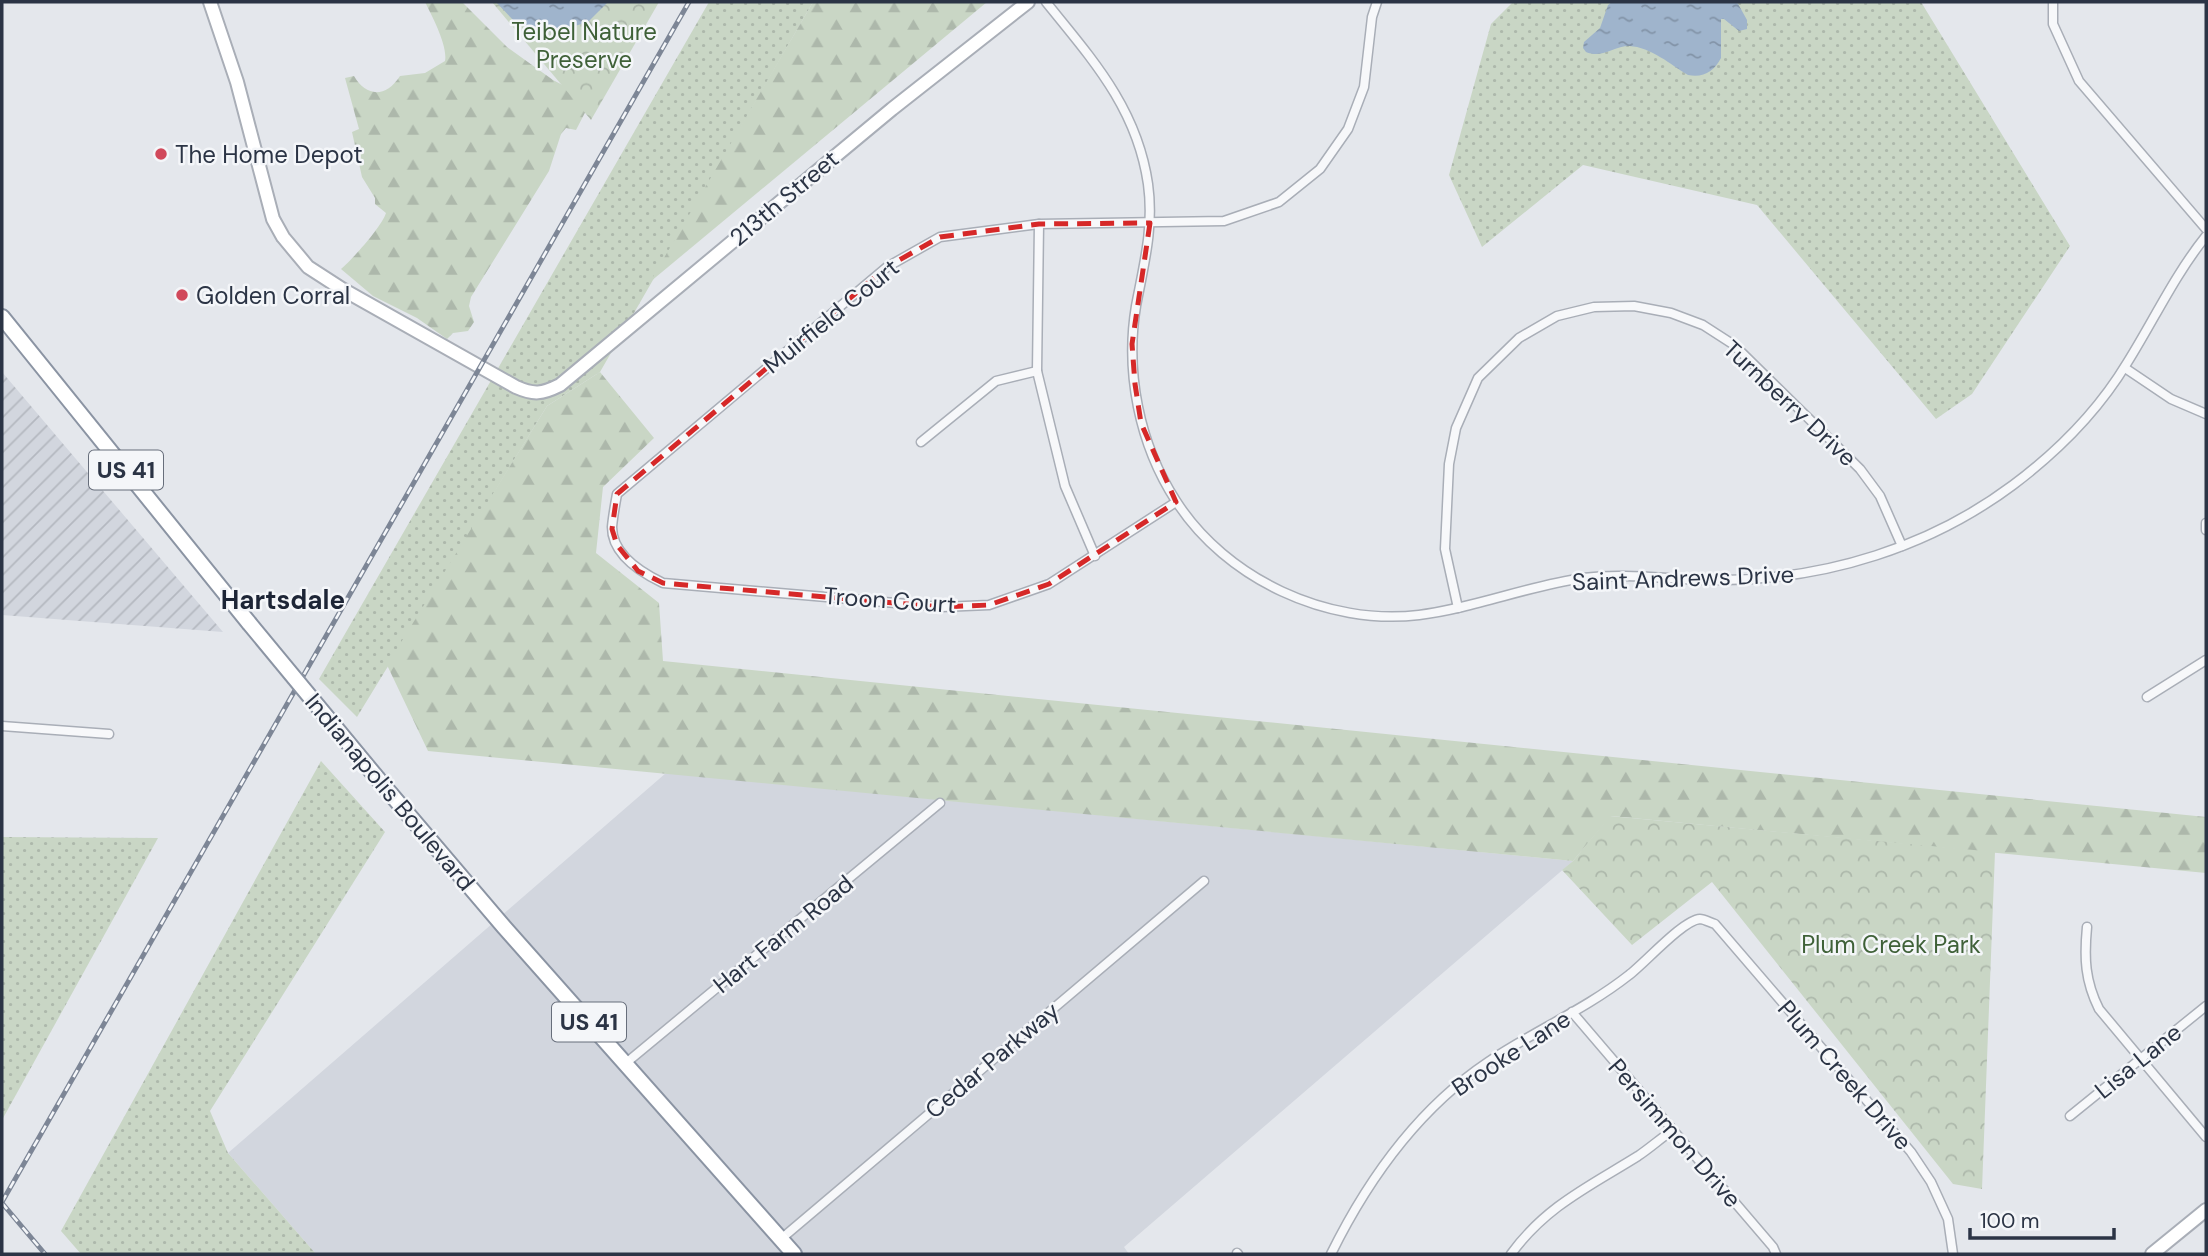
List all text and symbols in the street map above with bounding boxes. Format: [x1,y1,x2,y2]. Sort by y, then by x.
park label: Teibel Nature Preserve [511,16,657,75]
place label: The Home Depot [175,139,363,170]
street label: 213th Street [723,143,845,253]
marker: The Home Depot [153,146,169,162]
street label: Muirfield Court [757,252,905,380]
place label: Golden Corral [196,280,350,311]
marker: Golden Corral [174,287,190,303]
street label: Turnberry Drive [1717,333,1863,473]
road number: US 41 [89,450,163,490]
street label: Saint Andrews Drive [1571,559,1795,597]
street label: Troon Court [823,580,957,620]
district label: Hartsdale [221,583,345,617]
street label: Indianapolis Boulevard [298,687,482,897]
street label: Hart Farm Road [707,868,859,1000]
park label: Plum Creek Park [1801,929,1981,960]
street label: Plum Creek Drive [1771,994,1919,1156]
street label: Cedar Parkway [919,995,1065,1125]
road number: US 41 [552,1002,626,1042]
street label: Brooke Lane [1446,1003,1576,1103]
street label: Lisa Lane [2088,1017,2188,1105]
street label: Persimmon Drive [1602,1052,1748,1214]
scale bar [1970,1196,2114,1240]
text: 100 m [1980,1207,2040,1235]

